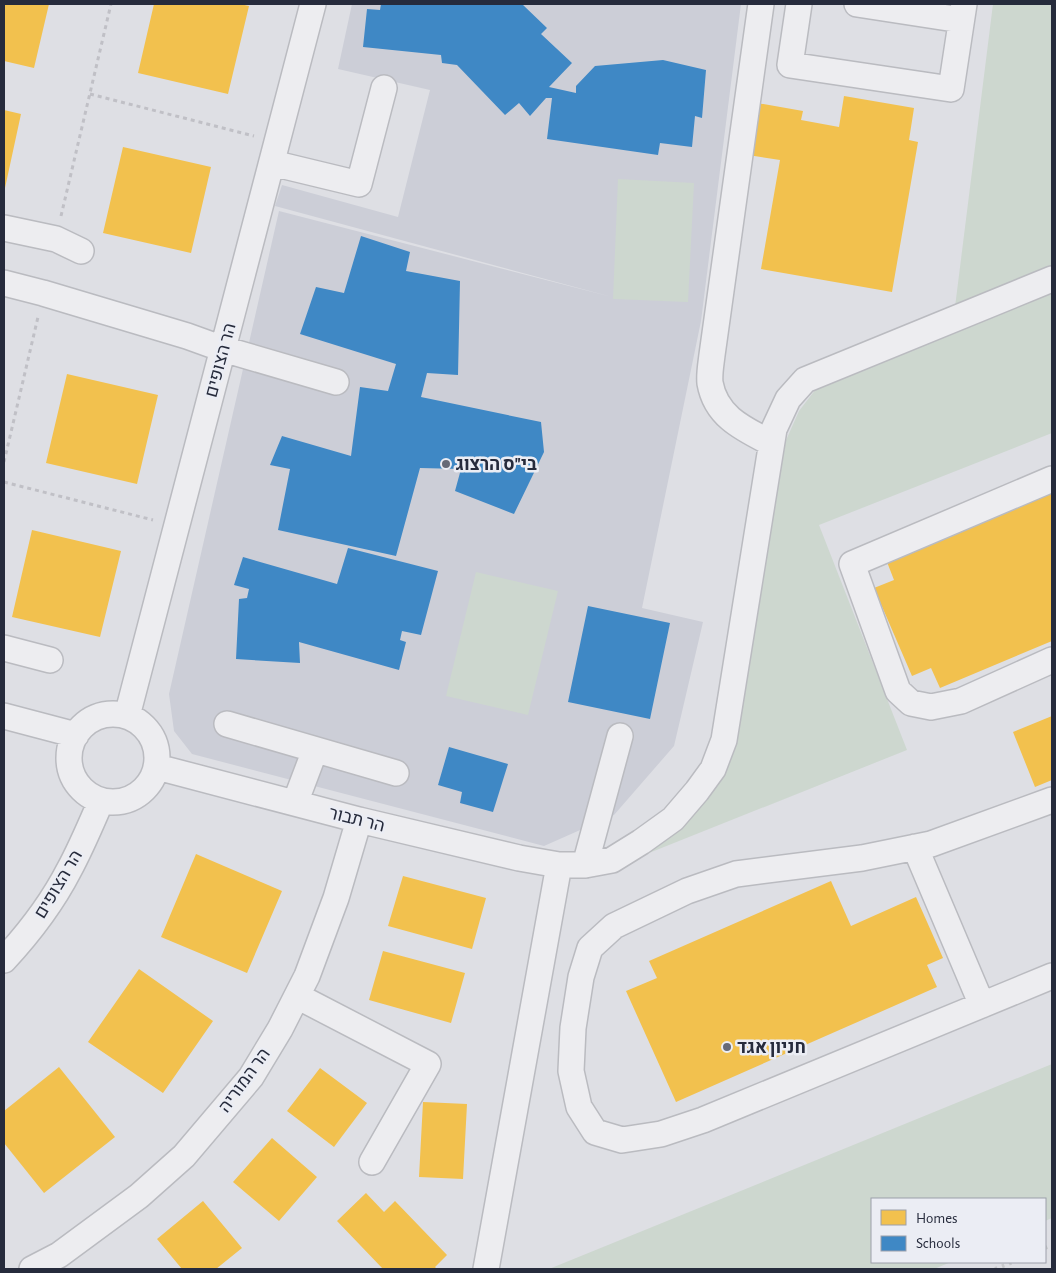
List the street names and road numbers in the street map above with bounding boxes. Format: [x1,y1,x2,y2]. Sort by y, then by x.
street label: הר הצופים [202,321,240,399]
street label: הר תבור [327,804,387,836]
street label: הר הצופים [32,847,86,922]
street label: הר המוריה [216,1045,274,1116]

